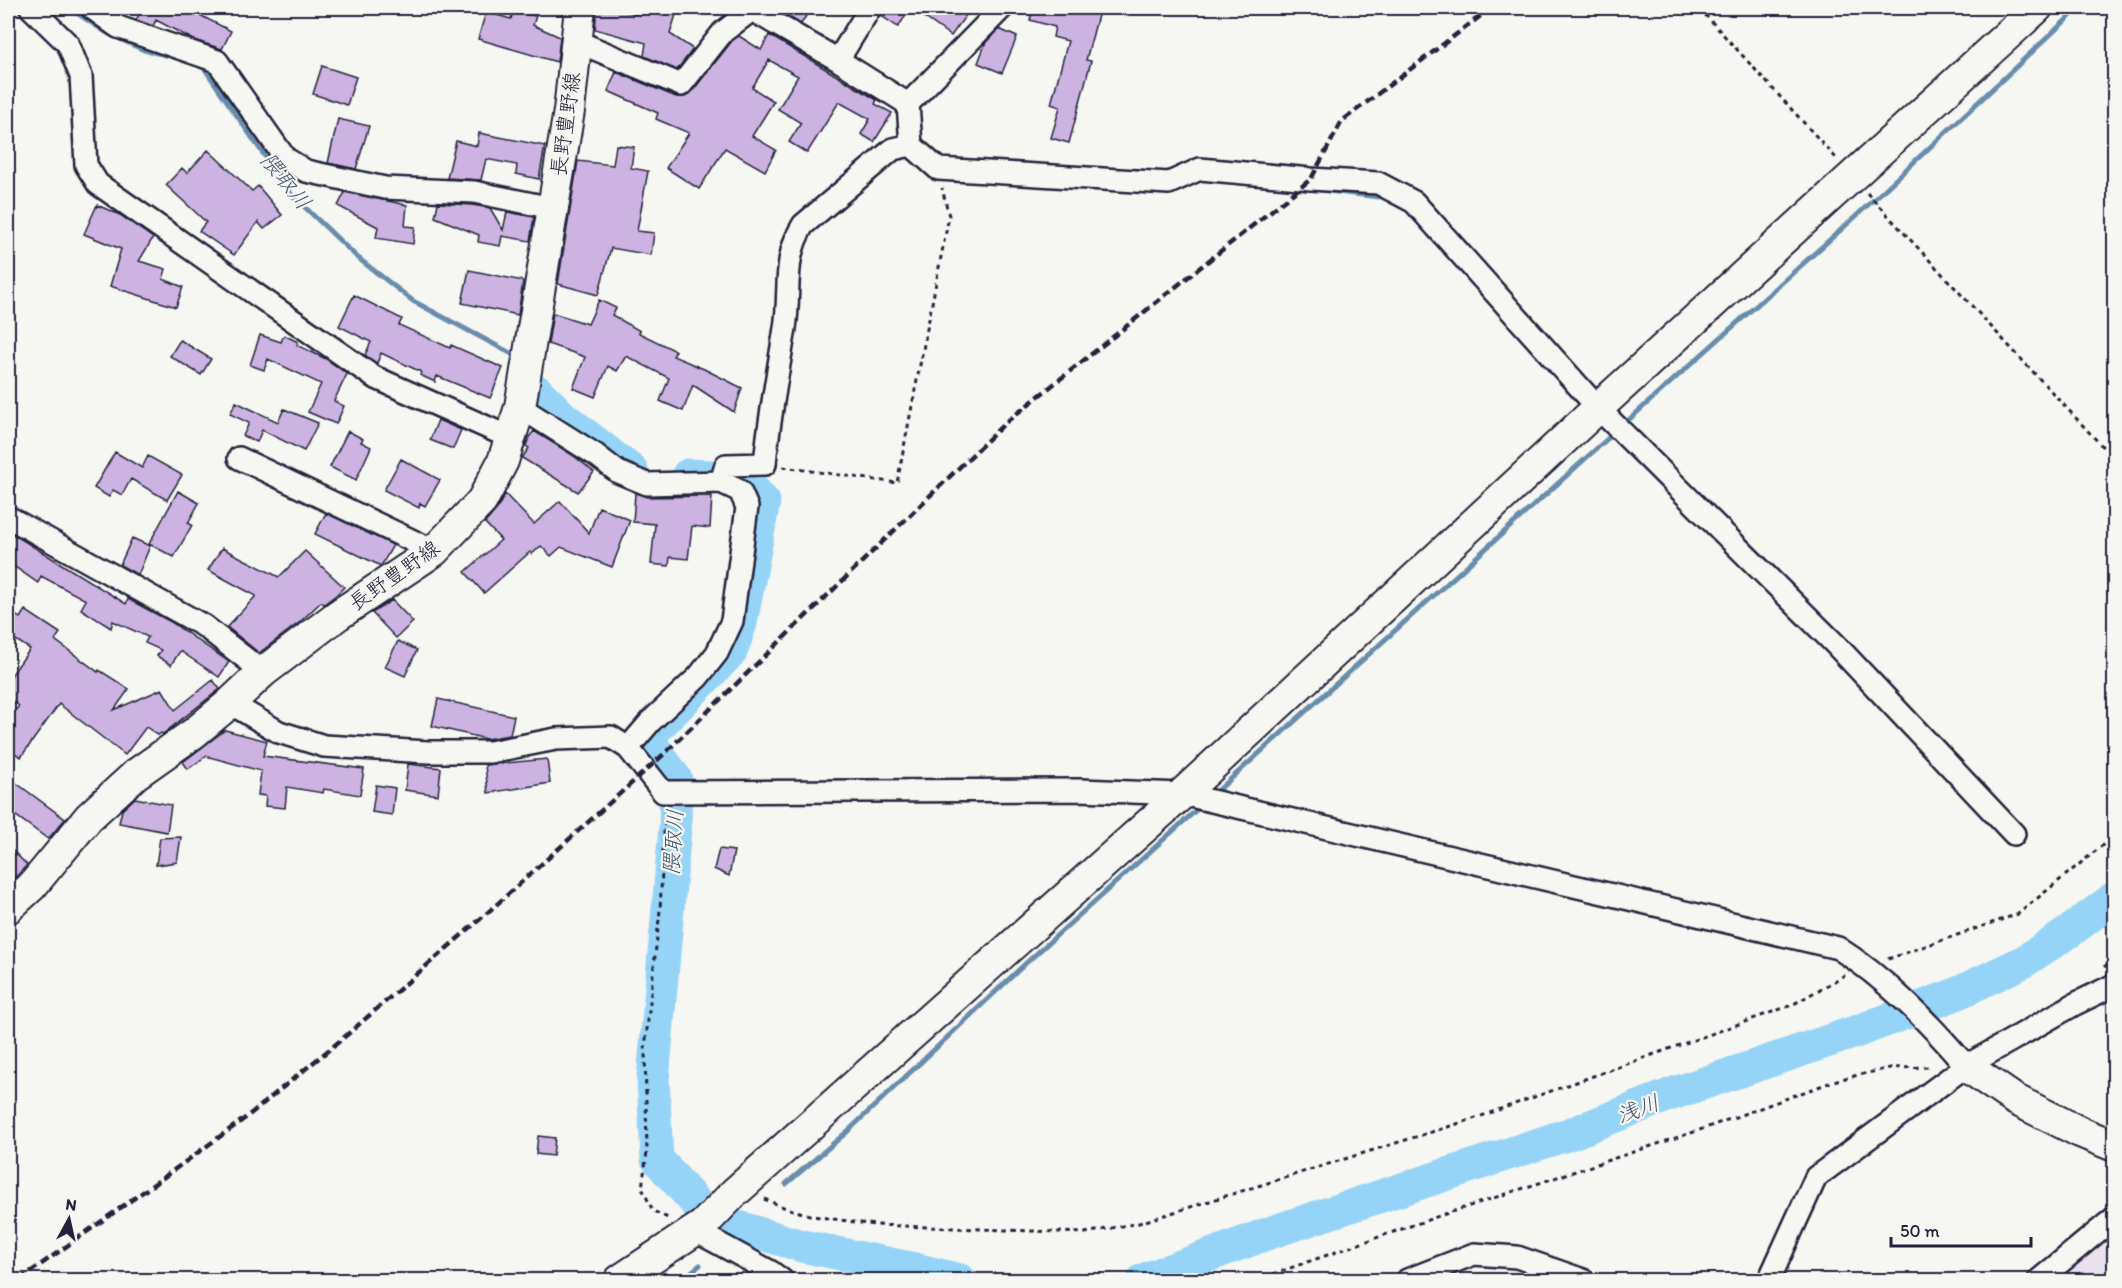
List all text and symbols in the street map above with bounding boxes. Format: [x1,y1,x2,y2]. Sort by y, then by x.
street label: 長野豊野線 [545,70,585,178]
water label: 隈取川 [255,147,317,215]
street label: 長野豊野線 [344,535,444,615]
water label: 隈取川 [657,808,689,876]
water label: 浅川 [1613,1089,1663,1129]
north arrow [39,1189,99,1249]
text: N [64,1194,78,1215]
scale bar [1891,1210,2030,1248]
text: 50 m [1900,1220,1940,1242]

